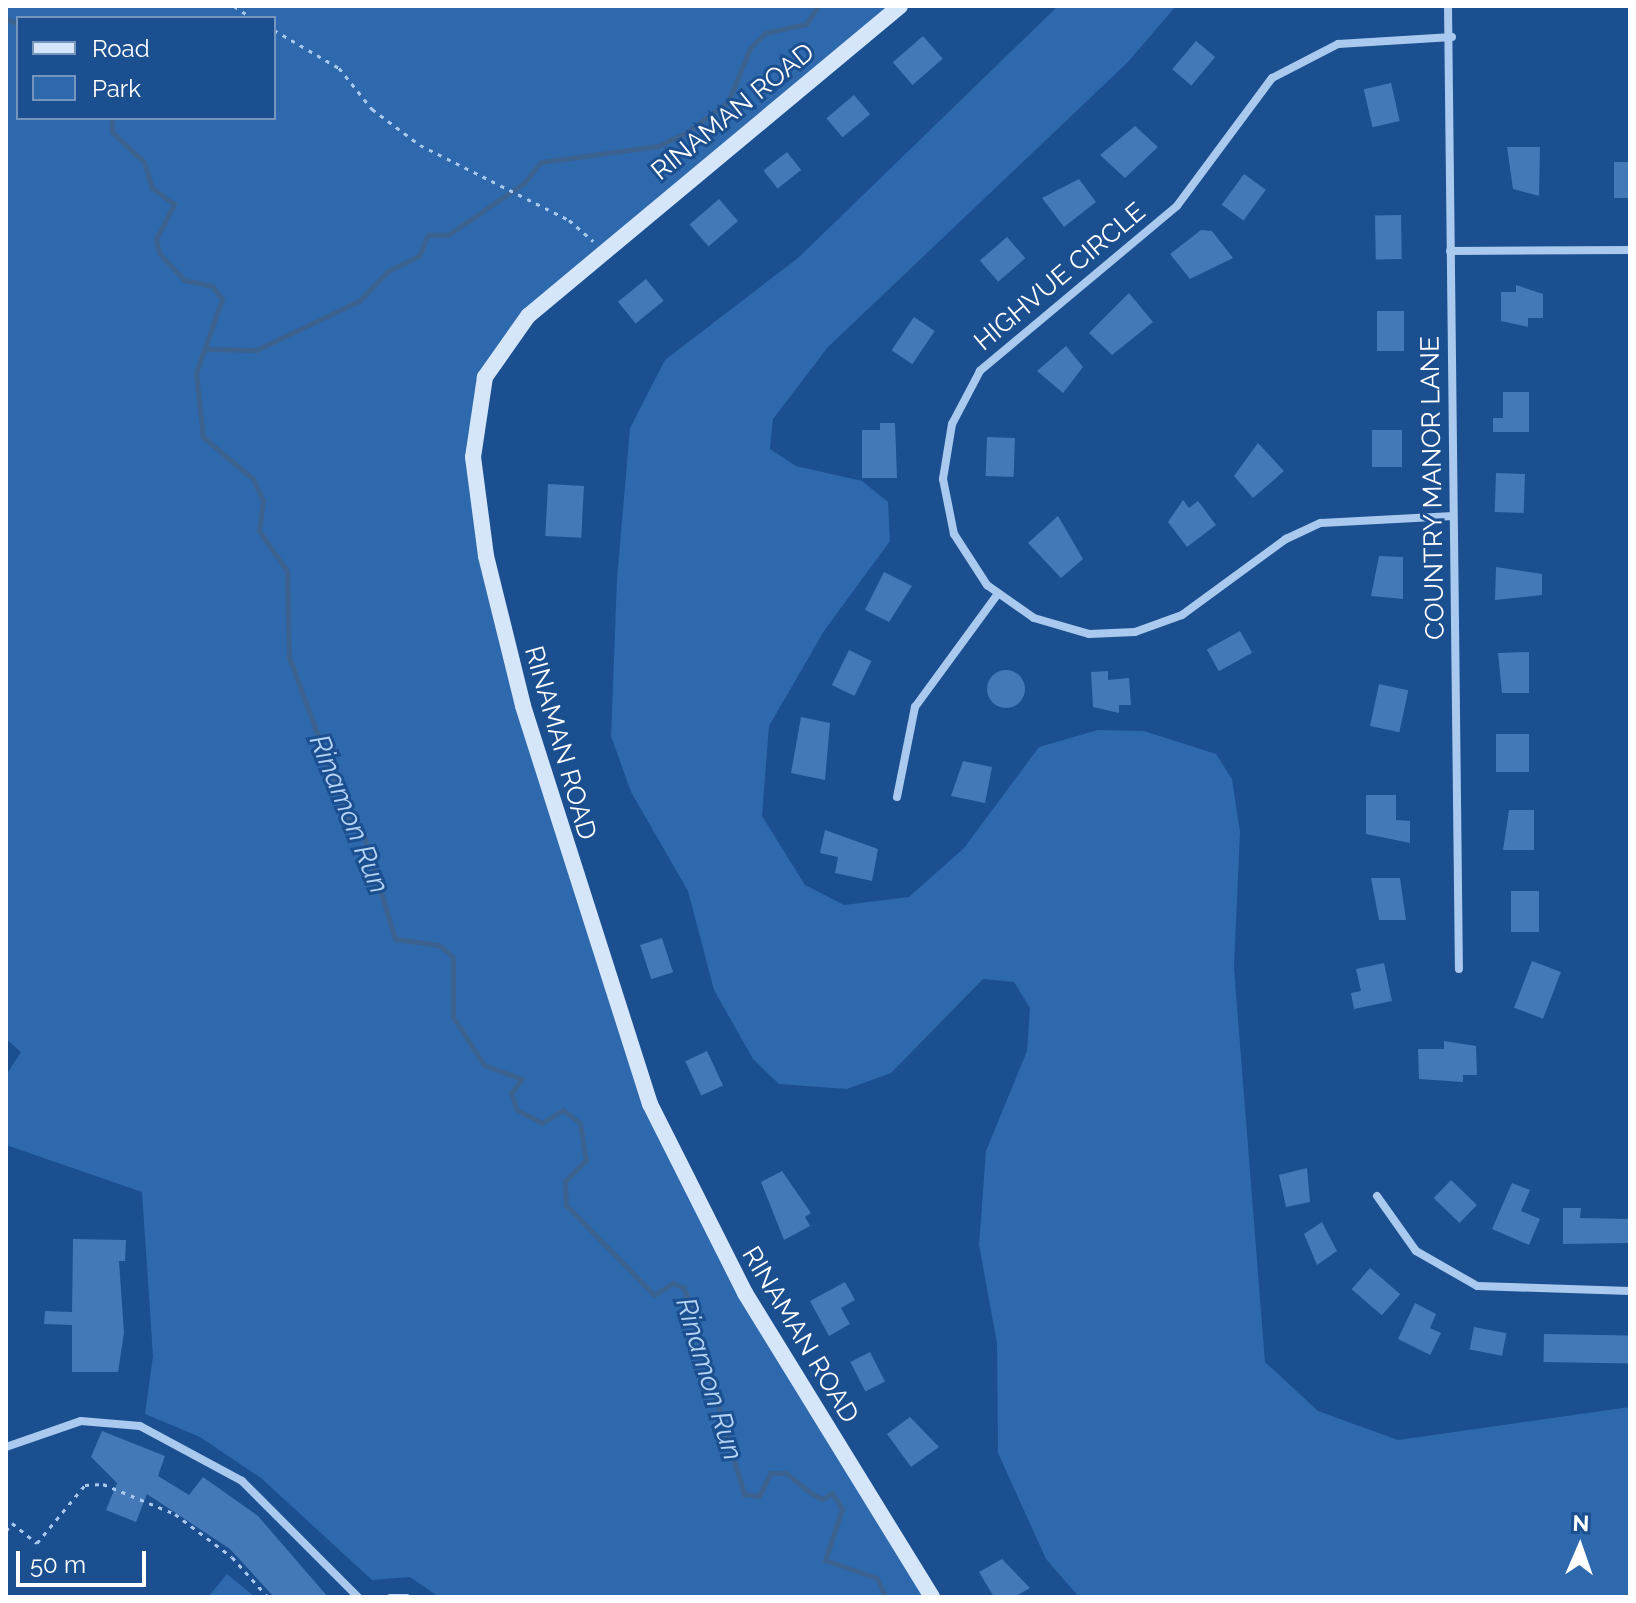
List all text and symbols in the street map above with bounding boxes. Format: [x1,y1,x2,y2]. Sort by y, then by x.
legend [16,16,276,120]
text: Road [92,34,150,63]
street label: RINAMAN ROAD [645,37,821,187]
text: Park [92,74,141,103]
street label: HIGHVUE CIRCLE [968,197,1152,357]
street label: COUNTRY MANOR LANE [1415,335,1451,641]
street label: RINAMAN ROAD [517,642,603,844]
water label: Rinamon Run [302,730,396,898]
street label: RINAMAN ROAD [735,1241,865,1429]
water label: Rinamon Run [668,1294,750,1464]
north arrow [1540,1507,1620,1587]
text: N [1572,1510,1590,1536]
scale bar [20,1535,150,1585]
text: 50 m [30,1550,86,1579]

